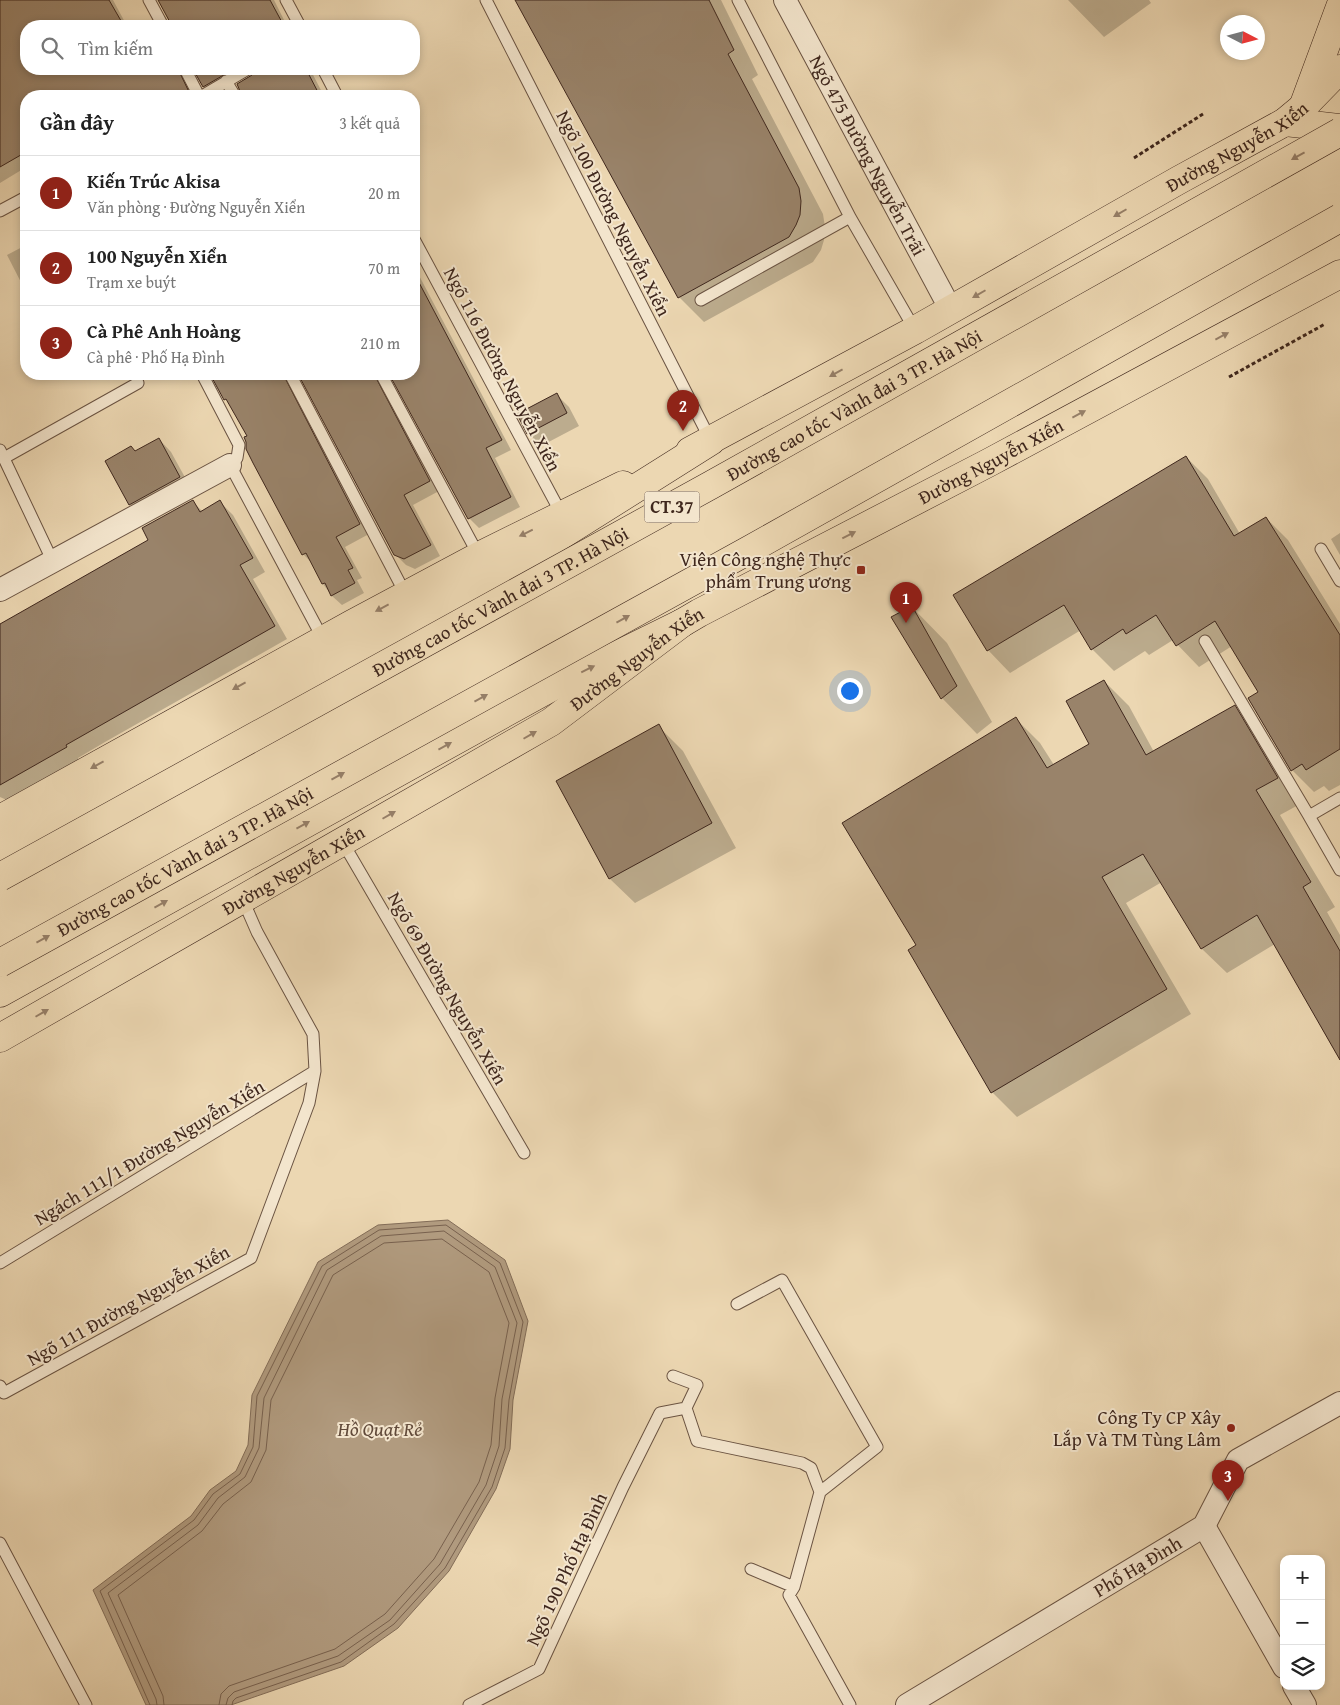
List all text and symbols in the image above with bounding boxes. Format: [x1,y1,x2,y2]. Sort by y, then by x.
north arrow [1220,15,1265,60]
search box [20,20,420,75]
icon: search [38,34,66,62]
text: Tìm kiếm [78,34,153,62]
street label: Ngõ 475 Đường Nguyễn Trãi [803,50,933,261]
street label: Đường Nguyễn Xiển [1160,94,1314,199]
street label: Ngõ 100 Đường Nguyễn Xiển [550,105,678,321]
text: Gần đây [40,107,114,138]
text: 3 kết quả [339,111,400,135]
one-way arrow [1291,151,1304,160]
text: Kiến Trúc Akisa [87,167,220,195]
text: 1 [52,181,60,205]
text: 20 m [368,181,400,205]
text: Văn phòng · Đường Nguyễn Xiển [87,195,305,219]
one-way arrow [1113,209,1126,218]
text: 100 Nguyễn Xiển [87,242,227,270]
text: 2 [52,256,60,280]
text: 70 m [368,256,400,280]
street label: Ngõ 116 Đường Nguyễn Xiển [437,262,569,476]
text: Trạm xe buýt [87,270,176,294]
one-way arrow [971,290,986,298]
text: Cà Phê Anh Hoàng [87,317,241,345]
street label: Đường cao tốc Vành đai 3 TP. Hà Nội [721,322,987,488]
text: 3 [52,331,60,355]
text: 210 m [360,331,400,355]
one-way arrow [1215,332,1229,341]
text: Cà phê · Phố Hạ Đình [87,345,225,369]
one-way arrow [829,369,844,377]
pin: 2 [667,390,699,431]
one-way arrow [1072,409,1086,418]
street label: Đường Nguyễn Xiển [913,411,1069,511]
road number: CT.37 [644,492,700,522]
street label: Đường cao tốc Vành đai 3 TP. Hà Nội [367,519,633,683]
one-way arrow [519,529,533,537]
one-way arrow [842,531,856,539]
place label: Viện Công nghệ Thực phẩm Trung ương [679,545,852,595]
marker: Viện Công nghệ Thực phẩm Trung ương [855,564,867,576]
pin: 1 [890,582,922,623]
street label: Đường Nguyễn Xiển [564,599,709,717]
one-way arrow [375,603,389,612]
one-way arrow [616,615,630,624]
one-way arrow [581,665,595,673]
your location [837,678,863,704]
one-way arrow [233,681,246,690]
one-way arrow [473,694,488,702]
one-way arrow [523,730,536,739]
one-way arrow [437,742,452,750]
one-way arrow [91,760,104,769]
one-way arrow [331,772,346,780]
street label: Đường cao tốc Vành đai 3 TP. Hà Nội [52,779,318,943]
one-way arrow [381,811,396,819]
street label: Đường Nguyễn Xiển [217,818,370,922]
one-way arrow [295,821,310,829]
street label: Ngõ 69 Đường Nguyễn Xiển [381,886,515,1090]
one-way arrow [153,900,168,908]
one-way arrow [35,935,50,943]
one-way arrow [36,1009,49,1018]
street label: Ngách 111/1 Đường Nguyễn Xiển [29,1072,270,1232]
street label: Ngõ 111 Đường Nguyễn Xiển [22,1237,235,1372]
place label: Công Ty CP Xây Lắp Và TM Tùng Lâm [1053,1403,1222,1453]
water label: Hồ Quạt Rẻ [337,1414,422,1443]
marker: Công Ty CP Xây Lắp Và TM Tùng Lâm [1225,1422,1237,1434]
pin: 3 [1212,1460,1244,1501]
street label: Ngõ 190 Phố Hạ Đình [518,1488,614,1650]
street label: Phố Hạ Đình [1088,1528,1187,1604]
map controls [1280,1555,1325,1690]
button: + [1280,1555,1325,1600]
button: − [1280,1600,1325,1645]
button: layers [1280,1645,1325,1690]

